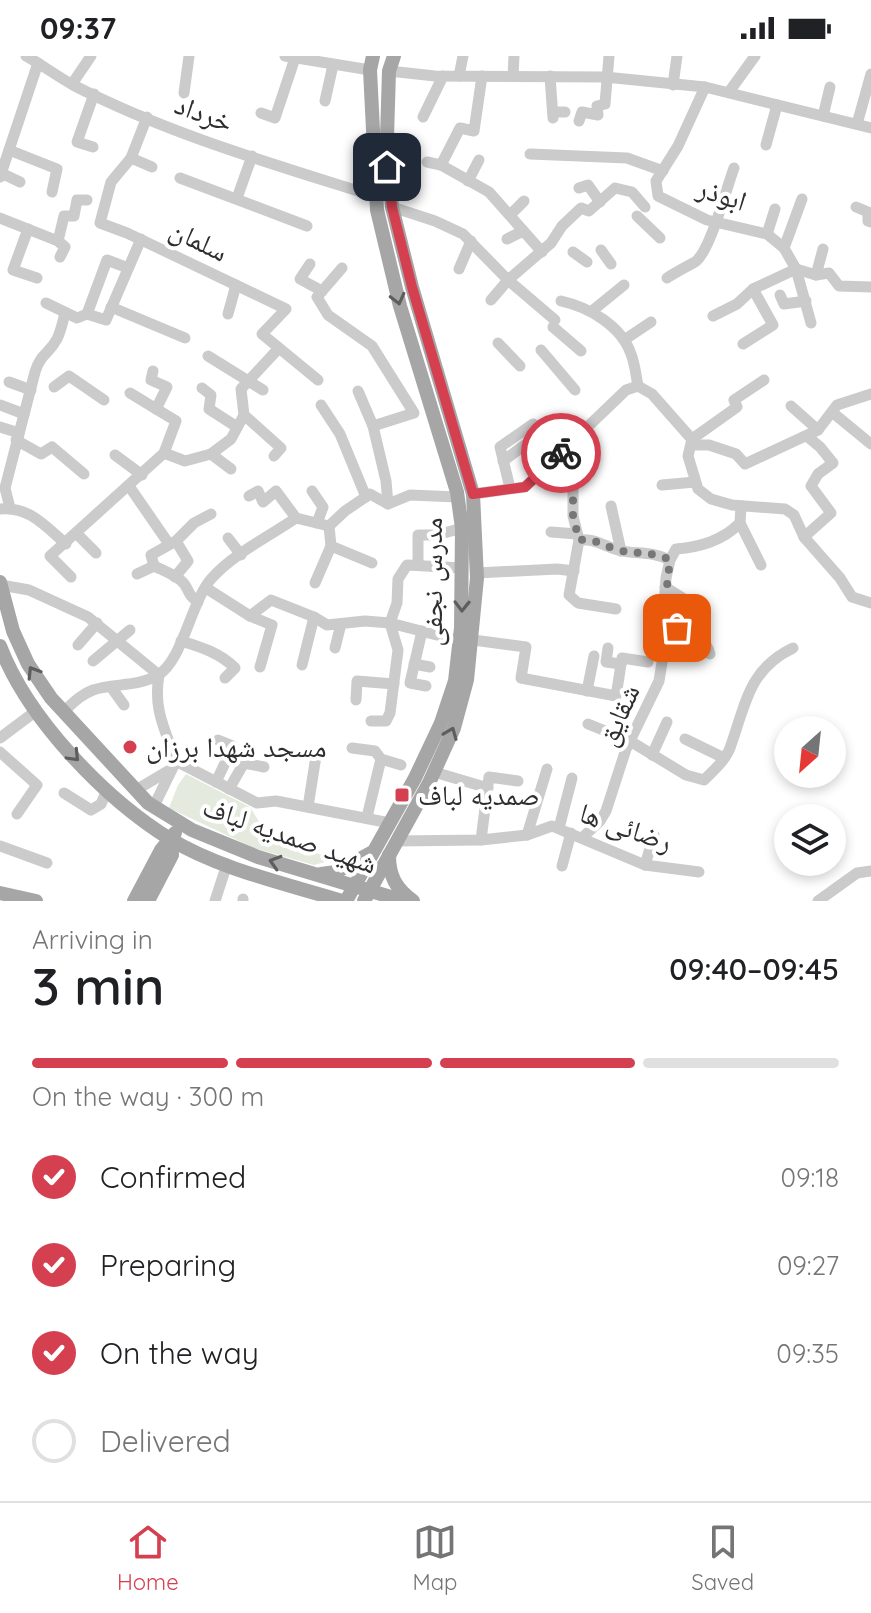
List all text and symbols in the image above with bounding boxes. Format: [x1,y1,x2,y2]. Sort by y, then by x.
text: 09:37 [40,9,116,47]
street label: خرداد [170,86,238,139]
pin [353,133,421,201]
icon: home [365,145,409,189]
street label: ابوذر [692,169,751,218]
street label: سلمان [164,211,234,269]
one-way arrow [389,291,406,305]
courier [521,413,601,493]
icon: bike [539,431,583,475]
street label: مدرس نجفی [414,517,450,647]
pin [643,594,711,662]
one-way arrow [453,600,470,613]
icon: bag [655,606,699,650]
one-way arrow [28,666,43,680]
street label: شقایق [589,678,647,752]
north arrow [774,716,846,788]
map controls [774,716,846,876]
one-way arrow [441,727,458,741]
place label: مسجد شهدا برزان [146,729,326,764]
marker: مسجد شهدا برزان [121,738,139,756]
one-way arrow [65,747,80,761]
place label: صمدیه لباف [418,777,540,812]
marker: صمدیه لباف [393,786,411,804]
street label: شهید صمدیه لباف [199,788,382,881]
street label: رضائی ها [575,794,677,860]
button: layers [774,804,846,876]
one-way arrow [269,855,283,871]
text: Arriving in [32,923,153,956]
text: 09:40–09:45 [669,950,839,988]
text: 3 min [32,953,165,1018]
text: On the way · 300 m [32,1080,264,1113]
icon: check [32,1155,76,1199]
text: Confirmed [100,1158,246,1196]
text: 09:18 [780,1161,839,1194]
icon: check [32,1243,76,1287]
text: Preparing [100,1246,236,1284]
text: 09:27 [777,1249,839,1282]
icon: check [32,1331,76,1375]
text: On the way [100,1334,259,1372]
text: 09:35 [776,1337,839,1370]
text: Delivered [100,1422,231,1460]
tab: Home [117,1520,179,1596]
tab: Map [413,1520,457,1596]
tab: Saved [691,1520,754,1596]

